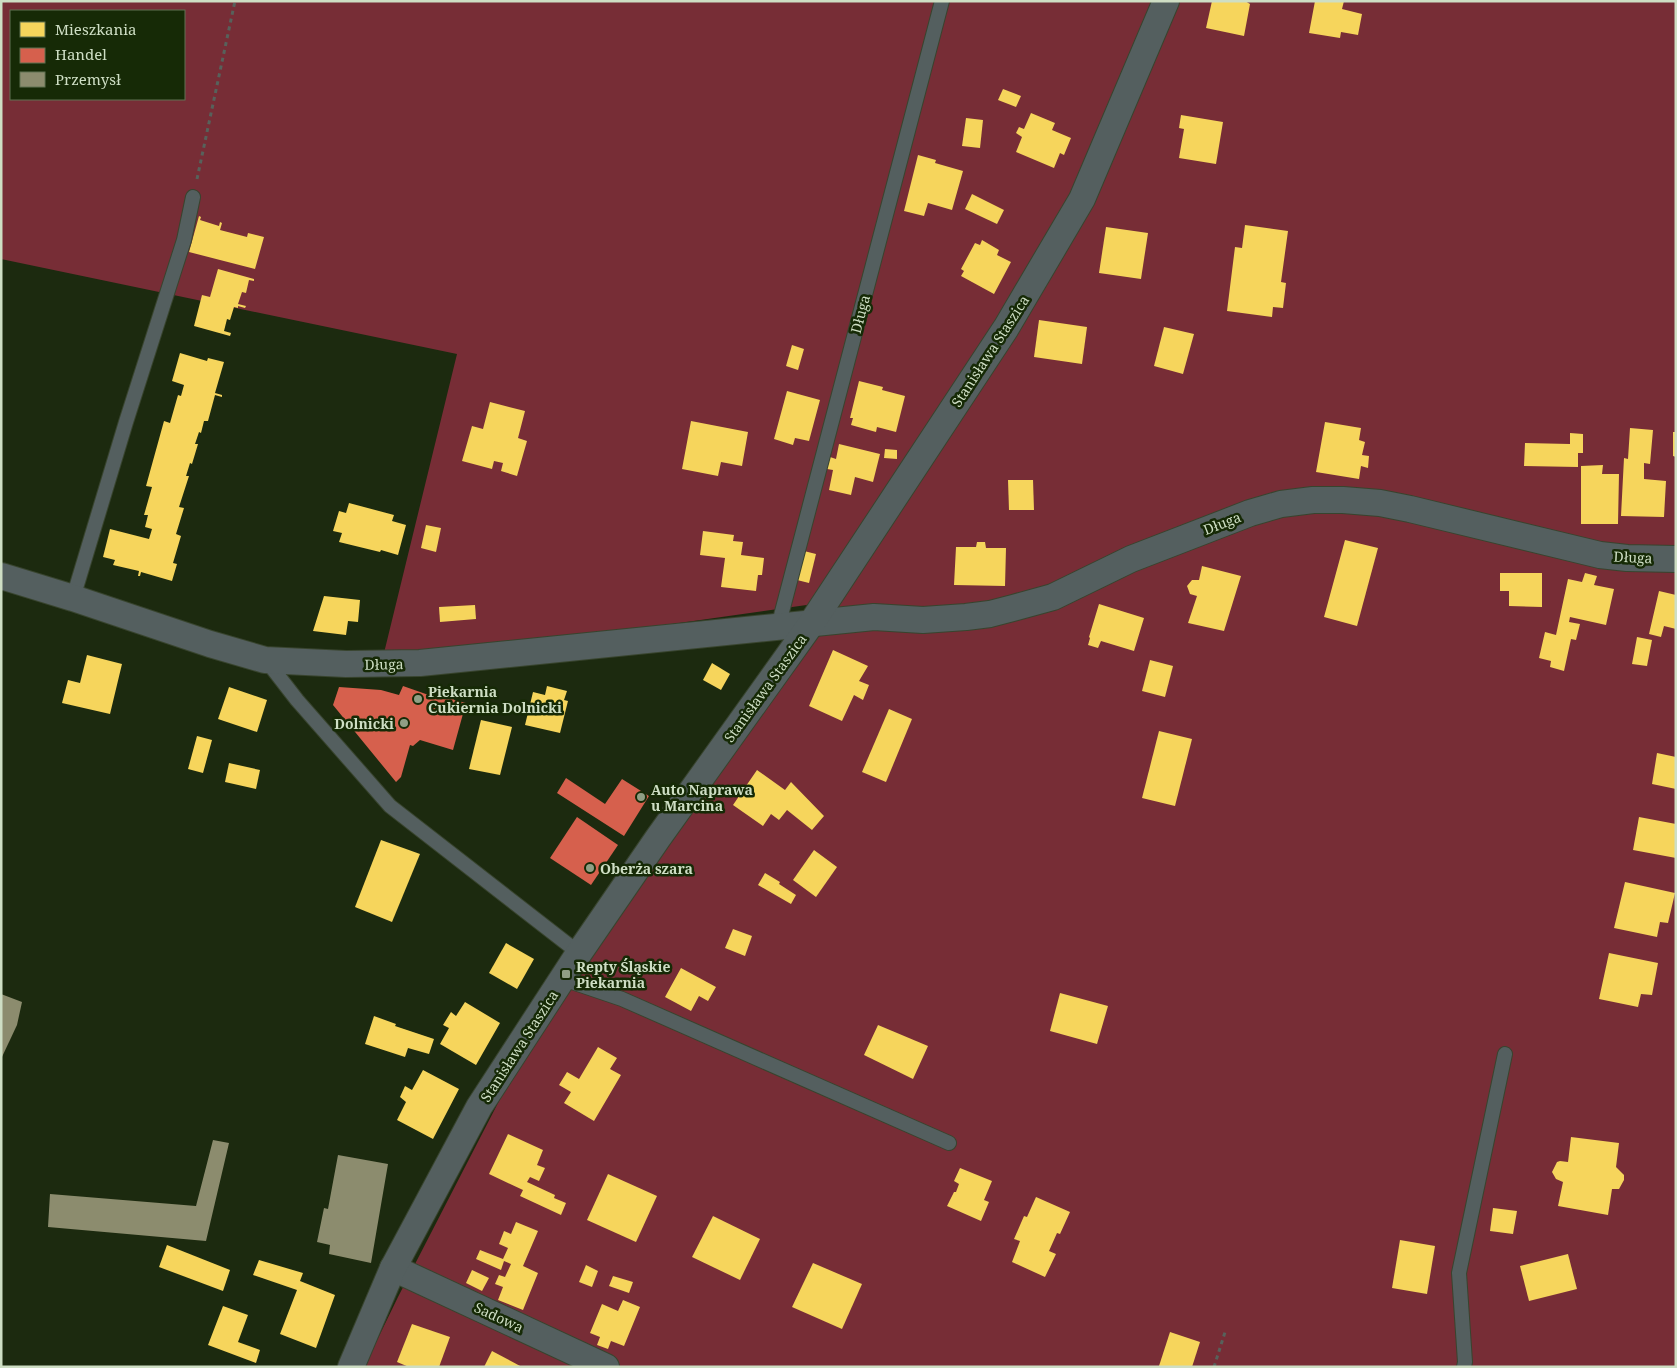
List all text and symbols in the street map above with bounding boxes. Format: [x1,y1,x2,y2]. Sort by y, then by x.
legend [10,10,185,100]
text: Mieszkania [55,19,136,39]
text: Handel [55,44,107,64]
text: Przemysł [55,69,121,89]
street label: Stanisława Staszica [947,291,1033,410]
street label: Długa [846,293,874,335]
street label: Długa [1200,507,1244,539]
street label: Długa [1613,546,1653,568]
street label: Stanisława Staszica [719,630,811,746]
street label: Długa [364,654,404,674]
place label: Piekarnia Cukiernia Dolnicki [428,682,562,717]
marker: Piekarnia Cukiernia Dolnicki [412,693,424,705]
place label: Dolnicki [334,714,394,733]
marker: Dolnicki [398,717,410,729]
place label: Auto Naprawa u Marcina [651,780,753,815]
marker: Auto Naprawa u Marcina [635,791,647,803]
place label: Oberża szara [600,859,693,878]
marker: Oberża szara [584,862,596,874]
place label: Repty Śląskie Piekarnia [576,957,670,992]
marker: Repty Śląskie Piekarnia [560,968,572,980]
street label: Stanisława Staszica [476,986,562,1105]
street label: Sadowa [471,1297,527,1337]

